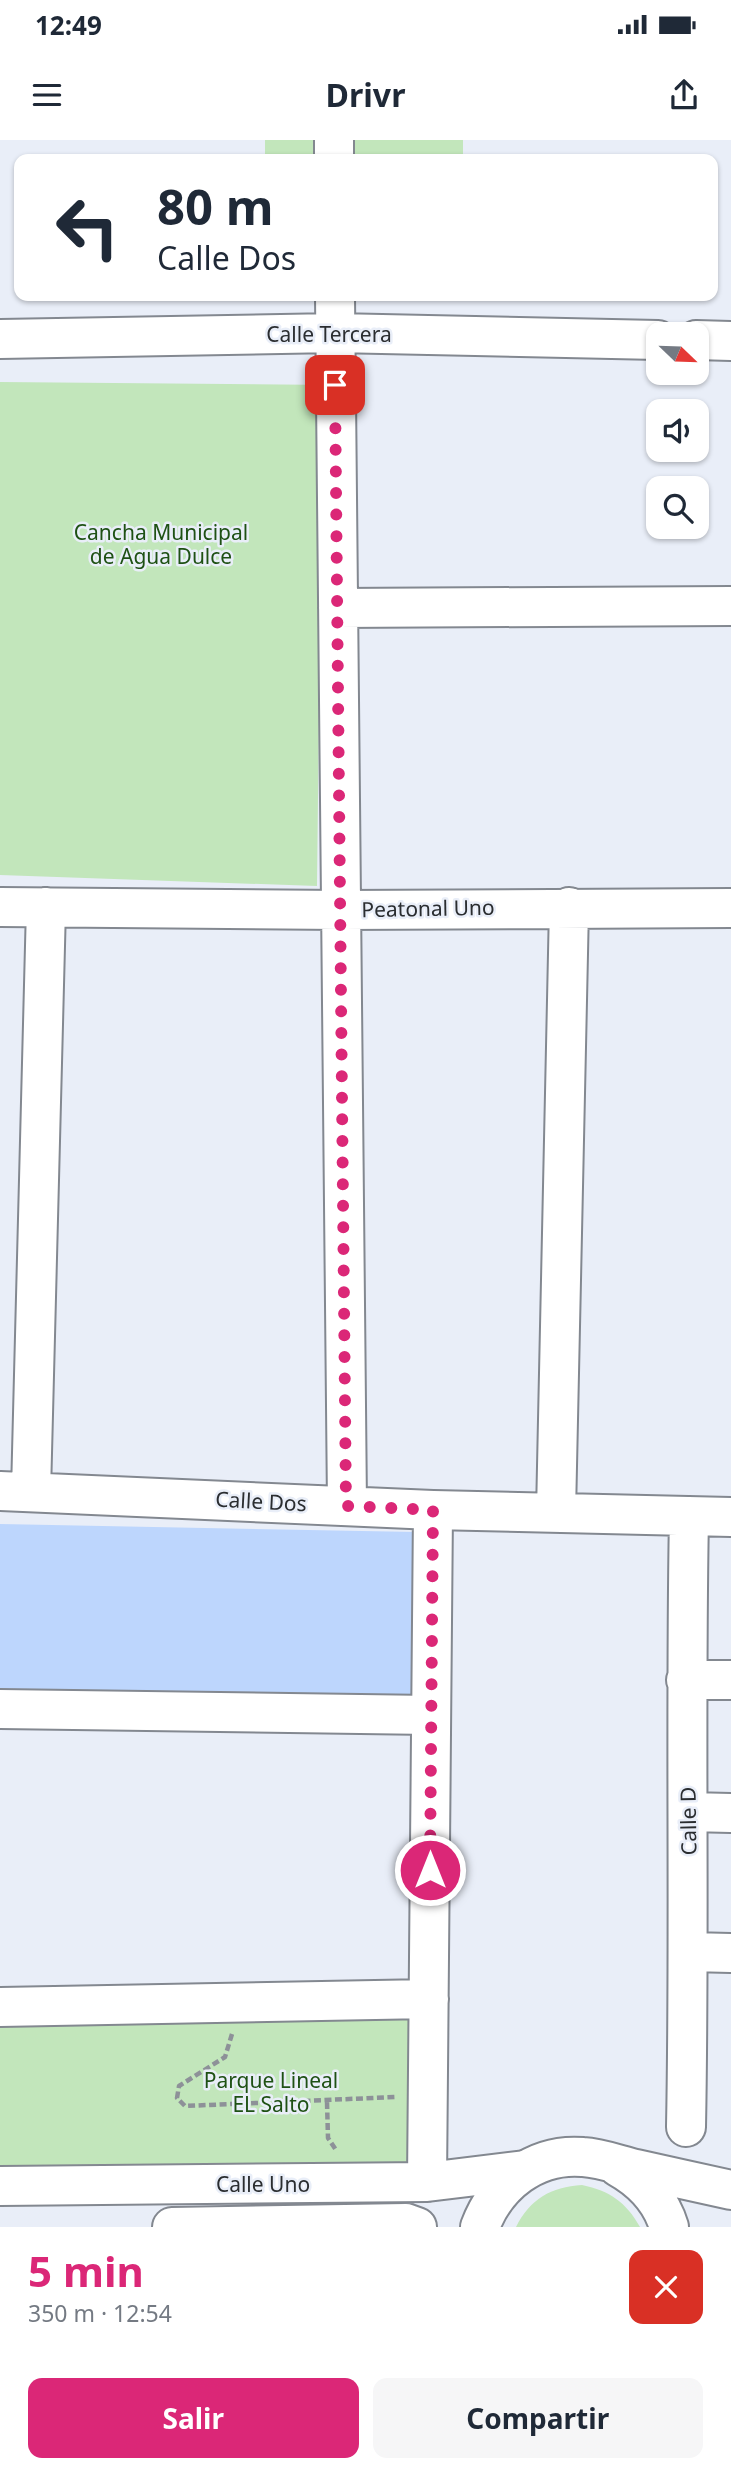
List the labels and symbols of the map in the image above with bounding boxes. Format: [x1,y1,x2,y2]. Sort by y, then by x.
street label: Calle Tercera [266,320,392,348]
north arrow [646,322,709,385]
pin [305,355,365,415]
park label: Cancha Municipal de Agua Dulce [74,518,248,570]
street label: Peatonal Uno [361,893,495,923]
street label: Calle Dos [215,1485,307,1517]
street label: Calle D [673,1787,703,1856]
position arrow [393,1833,467,1907]
park label: Parque Lineal EL Salto [204,2066,338,2118]
street label: Calle Uno [216,2170,310,2198]

